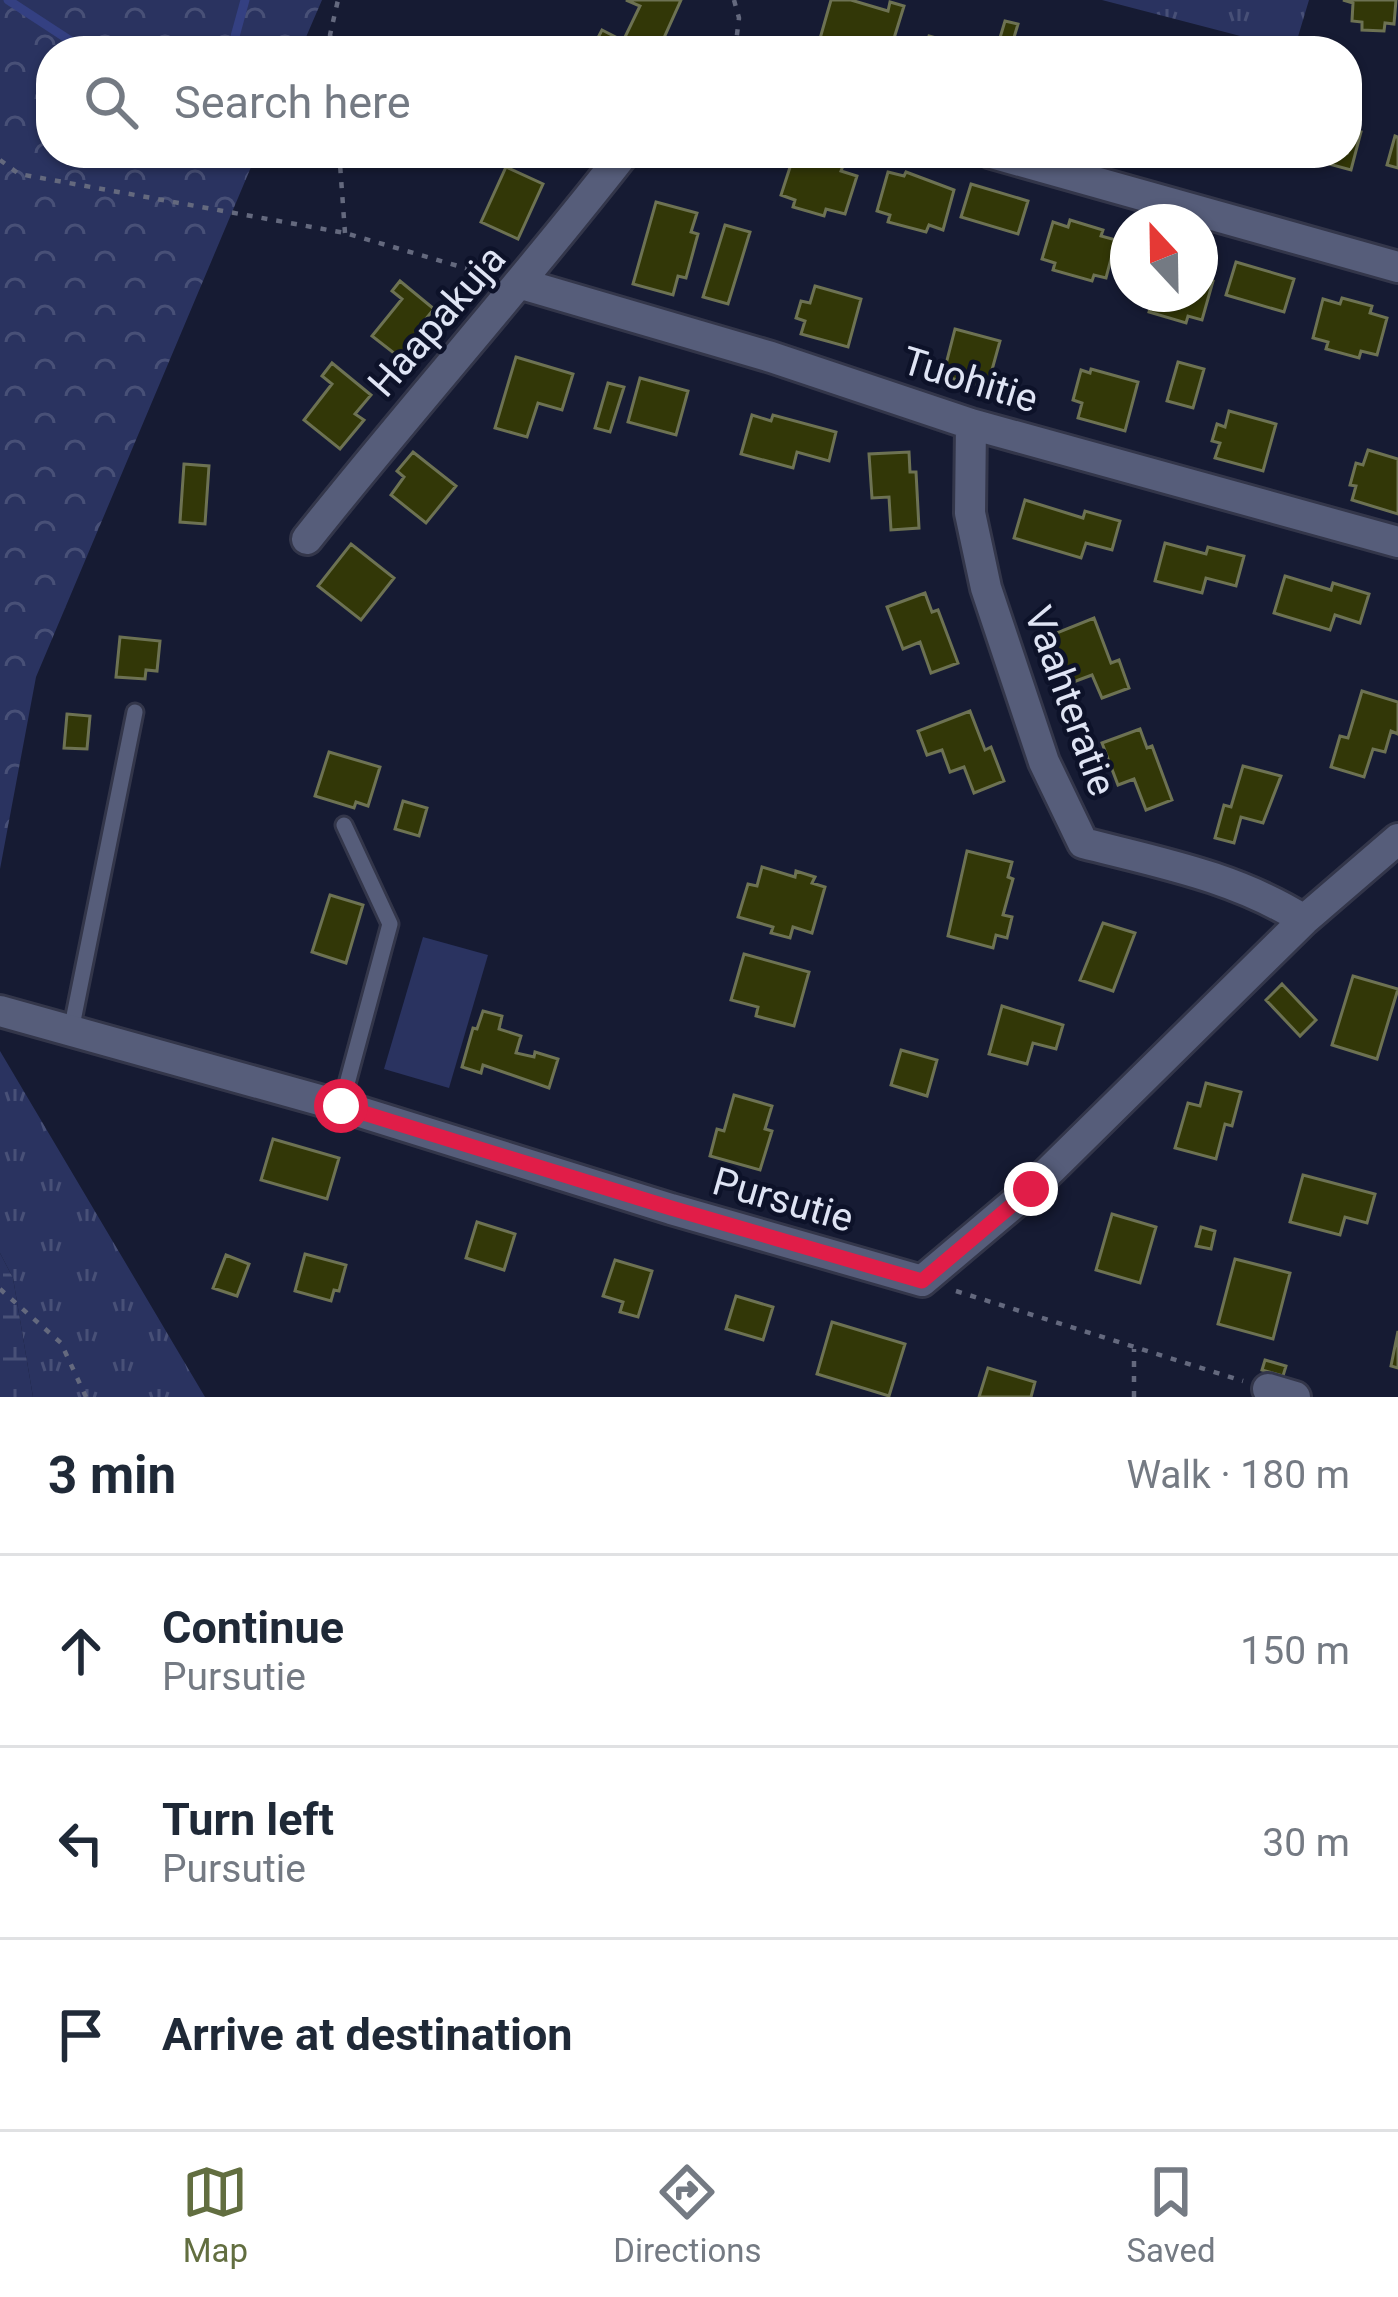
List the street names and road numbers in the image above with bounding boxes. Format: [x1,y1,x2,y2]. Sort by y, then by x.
street label: Haapakuja [359,236,515,406]
street label: Tuohitie [897,338,1043,422]
street label: Vaahteratie [1015,600,1125,802]
street label: Pursutie [708,1158,858,1242]

